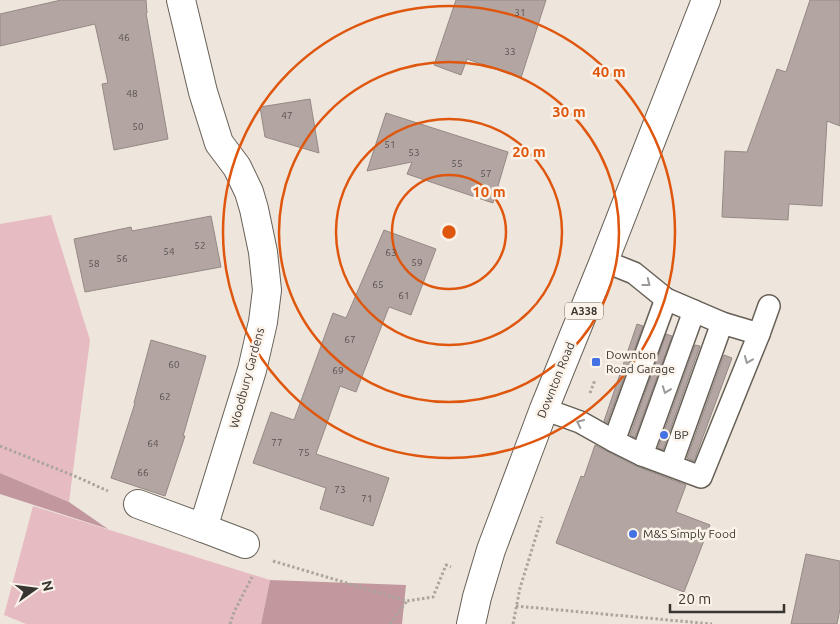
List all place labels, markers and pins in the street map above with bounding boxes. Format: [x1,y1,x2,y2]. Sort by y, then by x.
centre of rings [440,223,458,241]
place label: Downton Road Garage [606,348,675,375]
marker: Downton Road Garage [590,356,602,368]
place label: BP [674,428,689,441]
marker: BP [658,429,670,441]
place label: M&S Simply Food [643,527,736,540]
marker: M&S Simply Food [627,528,639,540]

